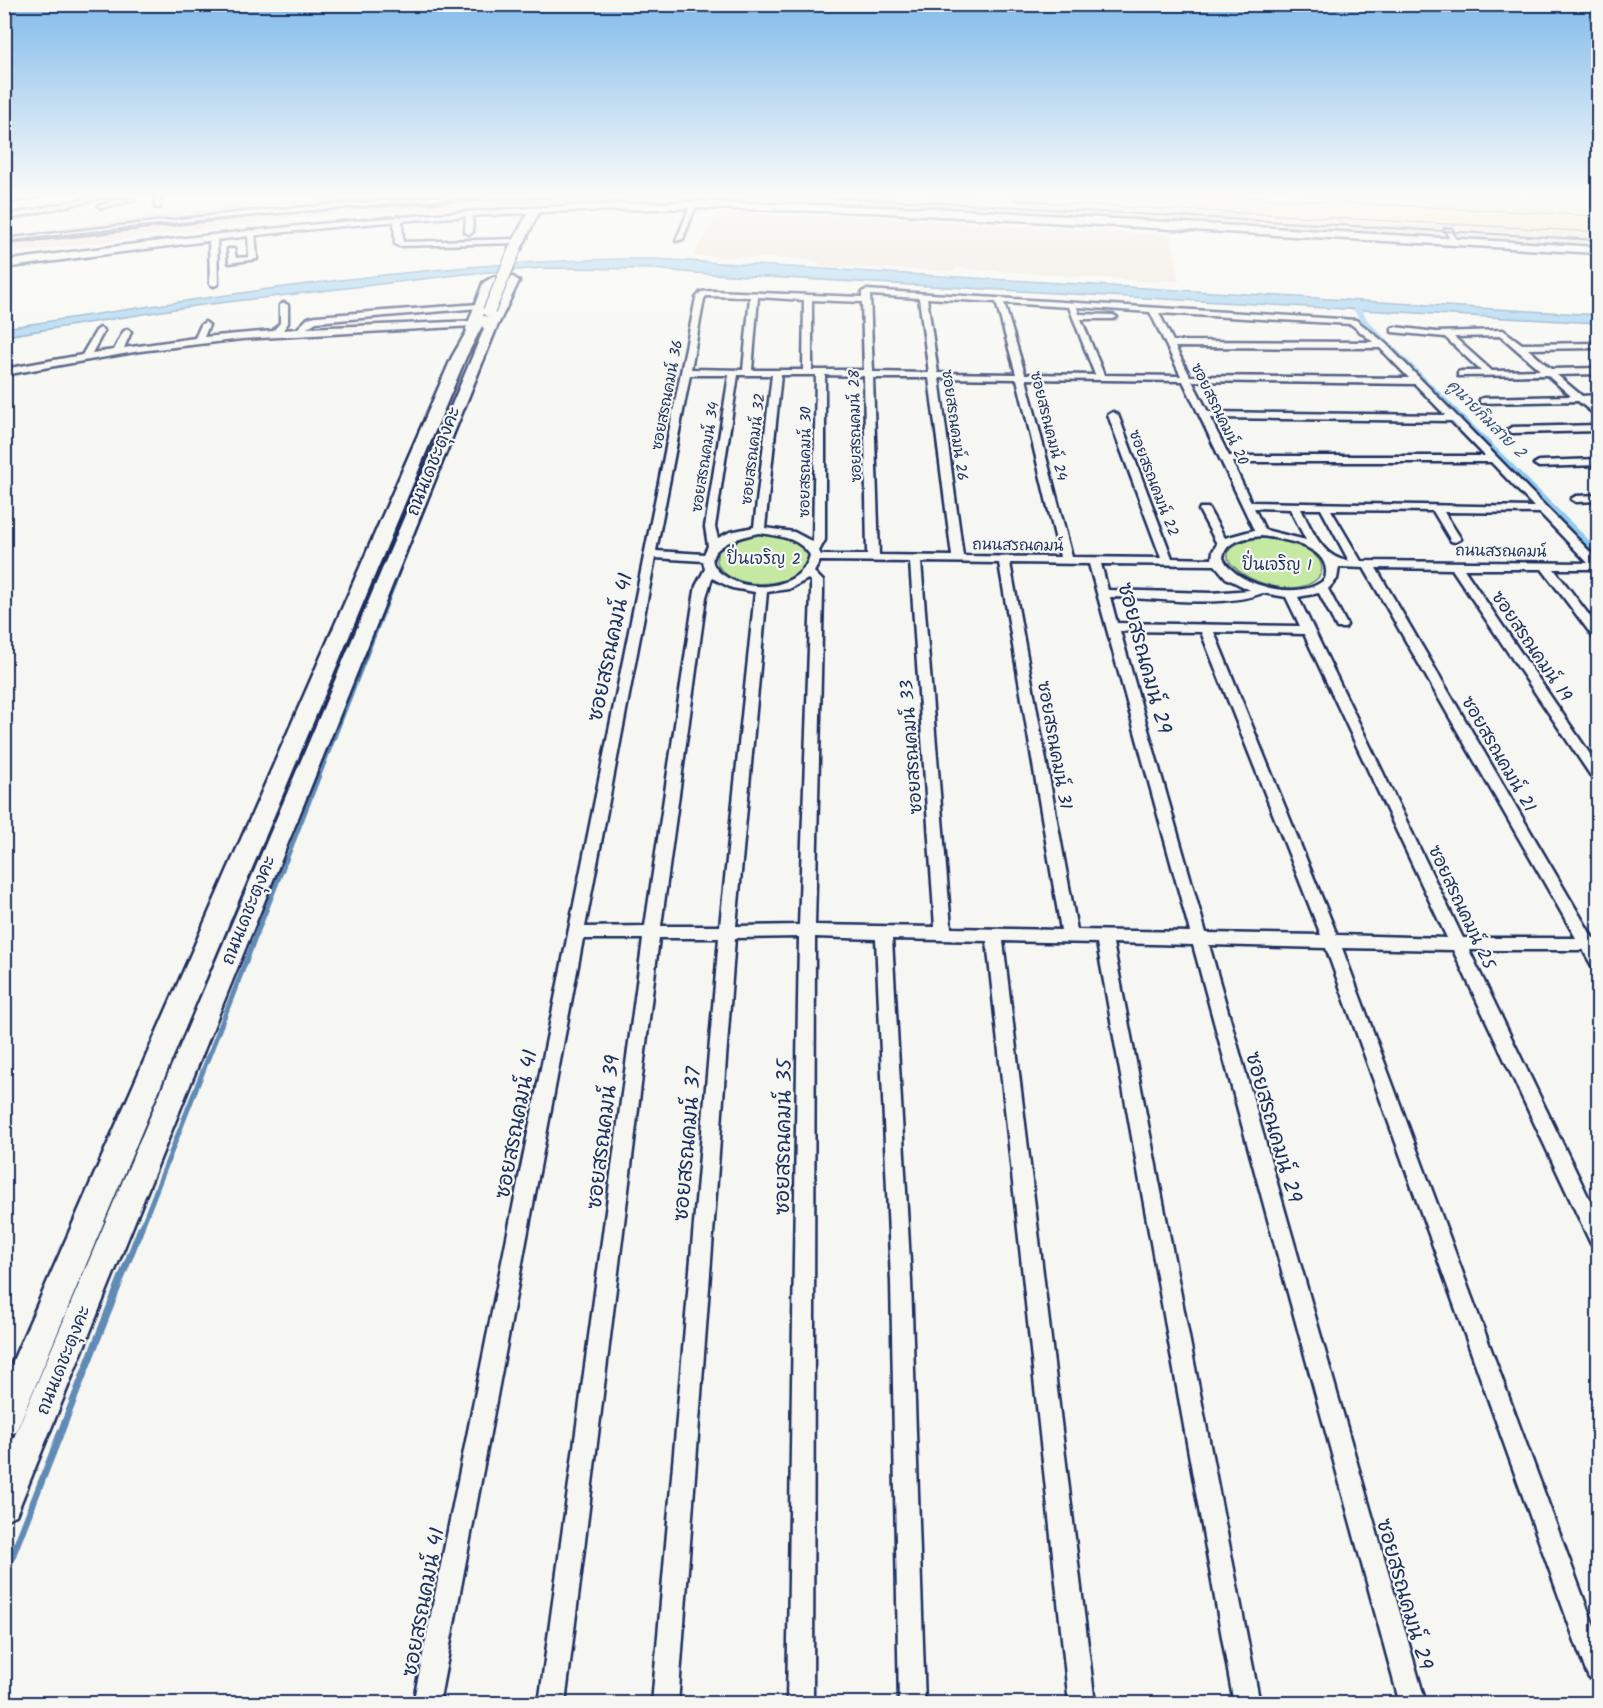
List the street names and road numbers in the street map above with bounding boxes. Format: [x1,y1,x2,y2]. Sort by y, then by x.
street label: ซอยสรณคมน์ 36 [646,338,690,452]
street label: ซอยสรณคมน์ 20 [1184,359,1255,470]
street label: ซอยสรณคมน์ 28 [843,368,869,483]
street label: ซอยสรณคมน์ 26 [934,368,974,482]
street label: ซอยสรณคมน์ 24 [1023,369,1073,484]
street label: ซอยสรณคมน์ 32 [735,392,773,506]
street label: ซอยสรณคมน์ 34 [685,400,727,514]
street label: ถนนเดชะตุงคะ [399,402,470,521]
street label: ซอยสรณคมน์ 30 [793,406,819,518]
street label: ซอยสรณคมน์ 22 [1122,427,1184,540]
street label: ถนนสรณคมน์ [972,533,1064,559]
street label: ถนนสรณคมน์ [1455,539,1547,565]
street label: ซอยสรณคมน์ 41 [580,570,643,725]
street label: ซอยสรณคมน์ 29 [1107,579,1180,738]
street label: ซอยสรณคมน์ 19 [1483,585,1579,708]
street label: ซอยสรณคมน์ 33 [893,679,932,815]
street label: ซอยสรณคมน์ 31 [1028,679,1079,812]
street label: ซอยสรณคมน์ 21 [1453,691,1543,818]
street label: ซอยสรณคมน์ 25 [1419,841,1503,976]
street label: ถนนเดชะตุงคะ [214,851,285,970]
street label: ซอยสรณคมน์ 41 [487,1047,548,1202]
street label: ซอยสรณคมน์ 29 [1235,1048,1310,1207]
street label: ซอยสรณคมน์ 39 [579,1053,630,1211]
street label: ซอยสรณคมน์ 35 [767,1057,802,1216]
street label: ซอยสรณคมน์ 37 [665,1064,712,1223]
street label: ถนนเดชะตุงคะ [29,1301,100,1420]
street label: ซอยสรณคมน์ 29 [1366,1515,1441,1674]
street label: ซอยสรณคมน์ 41 [394,1525,455,1680]

